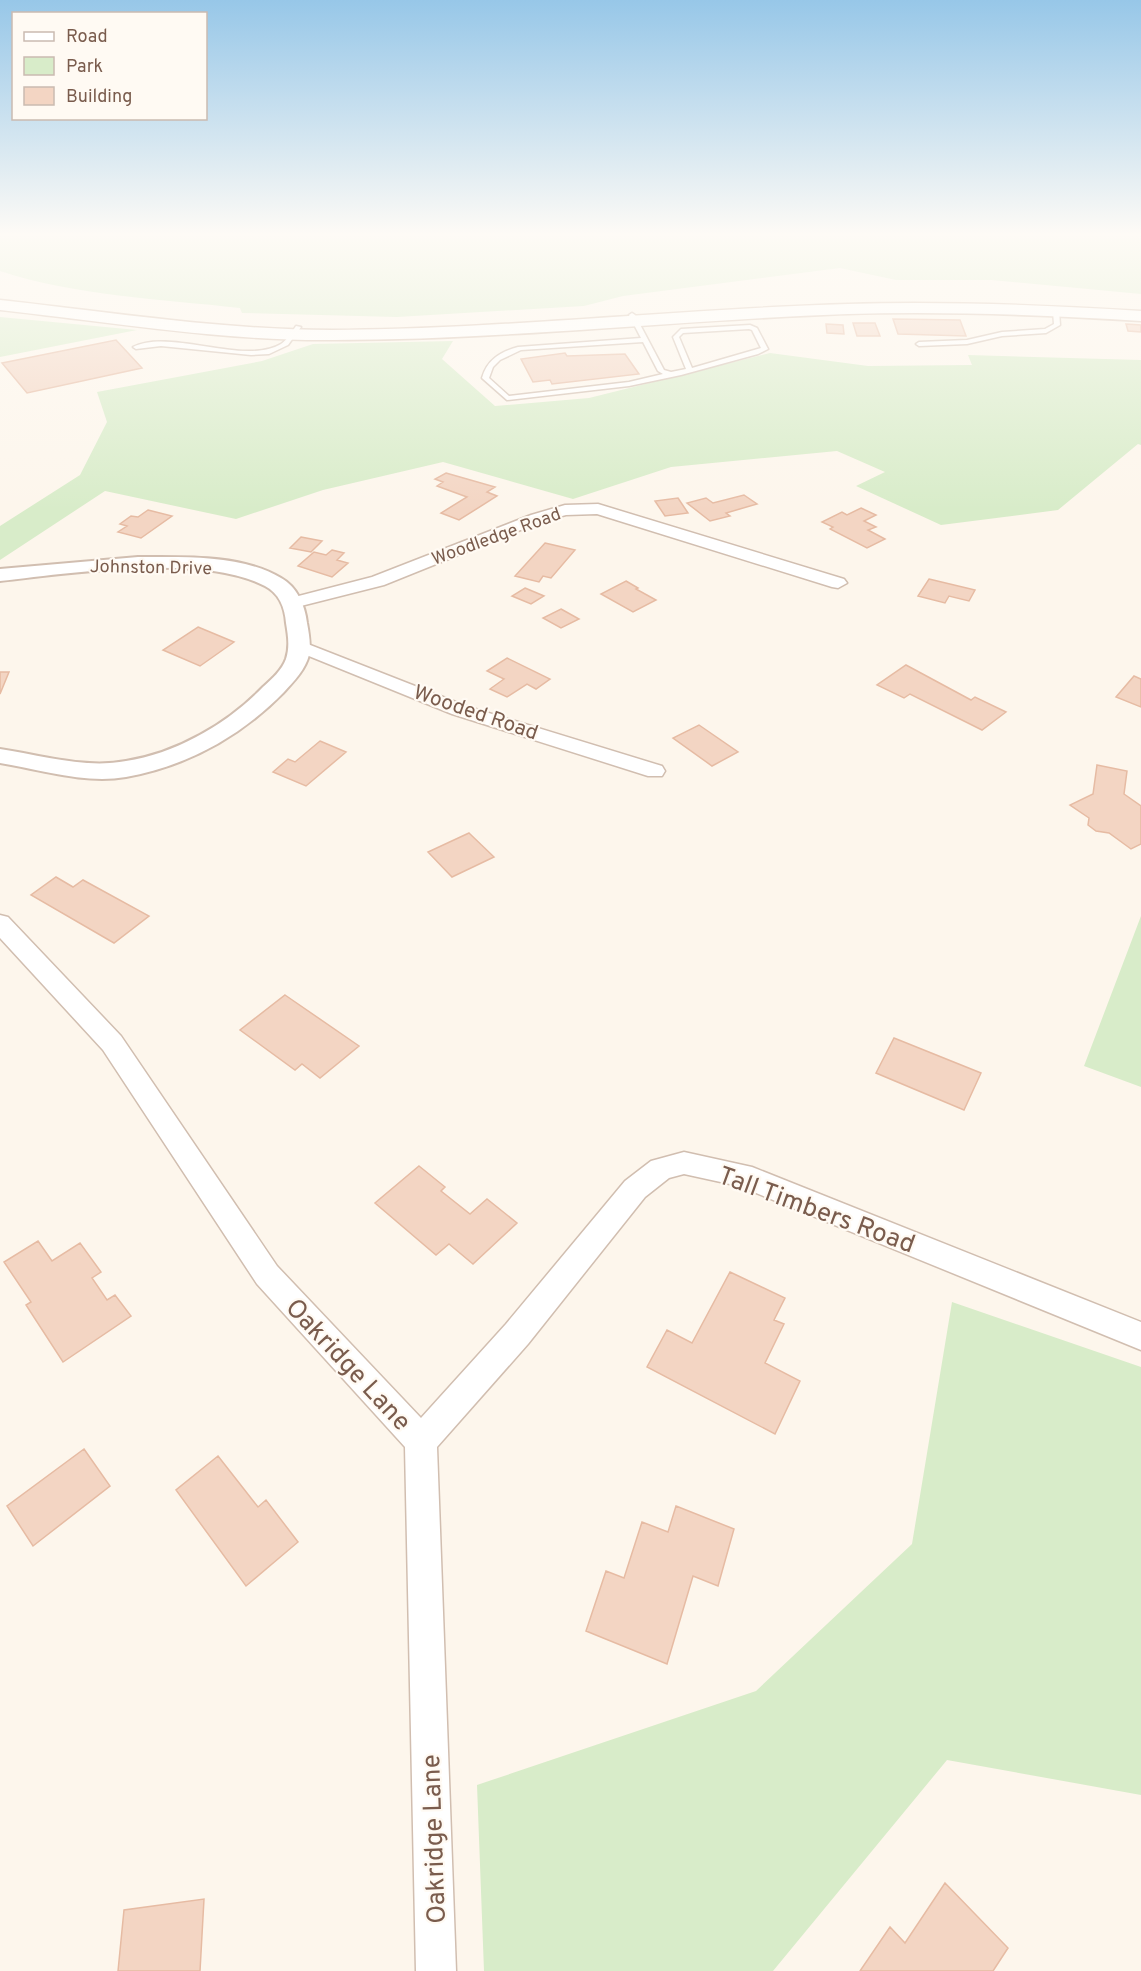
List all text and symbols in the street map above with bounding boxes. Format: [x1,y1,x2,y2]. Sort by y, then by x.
legend [12,12,207,120]
text: Road [66,26,108,49]
text: Park [66,56,103,79]
text: Building [66,86,132,109]
street label: Woodledge Road [429,503,564,571]
street label: Johnston Drive [90,556,212,581]
street label: Wooded Road [410,679,541,747]
street label: Tall Timbers Road [713,1160,919,1262]
street label: Oakridge Lane [277,1292,417,1439]
street label: Oakridge Lane [416,1754,455,1924]

